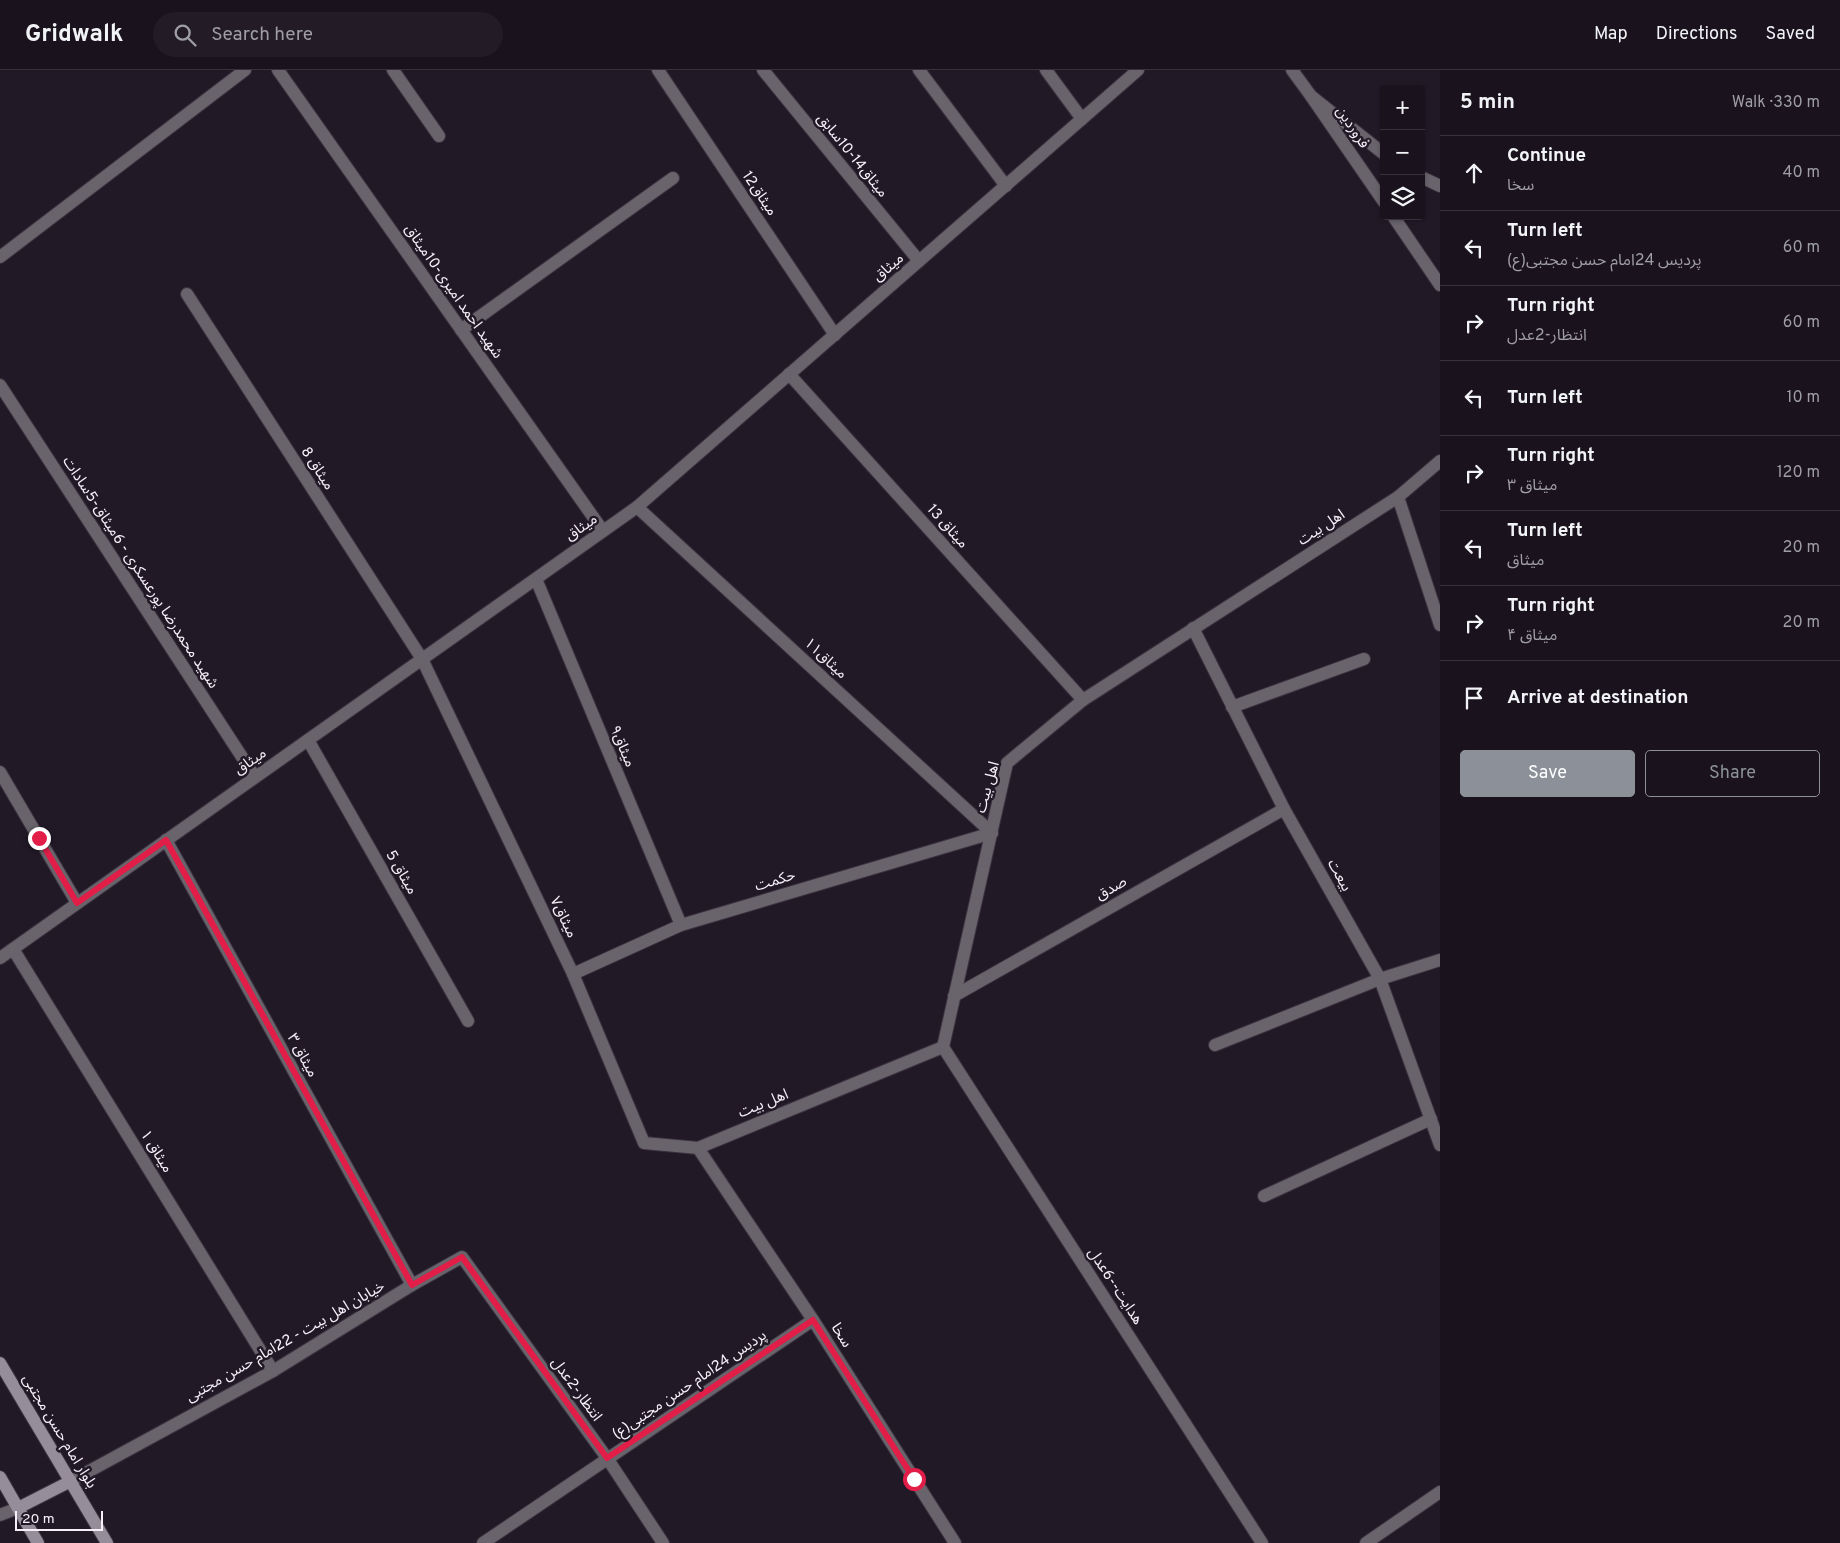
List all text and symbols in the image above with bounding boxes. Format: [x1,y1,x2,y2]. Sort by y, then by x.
search box [153,12,503,57]
text: Gridwalk [25,20,123,50]
icon: search [171,21,199,49]
text: Search here [211,23,313,47]
text: Map [1594,23,1628,46]
text: Directions [1656,23,1738,46]
text: Saved [1766,23,1815,46]
map controls [1380,85,1425,220]
button: + [1380,85,1425,130]
text: 5 min [1460,89,1515,116]
text: Walk · 330 m [1732,93,1820,113]
street label: فروردین [1331,103,1373,153]
street label: میثاق14-10سابق [812,110,892,202]
button: − [1380,130,1425,175]
text: Continue [1507,144,1586,168]
icon: ahead [1460,159,1488,187]
text: 40 m [1782,163,1820,183]
street label: 12میثاق [737,168,781,220]
button: layers [1380,175,1425,220]
text: سخا [1507,176,1534,196]
text: Turn left [1507,219,1583,243]
street label: شهید احمد امیری-10میثاق [399,221,506,363]
icon: left [1460,234,1488,262]
text: 60 m [1783,238,1820,258]
street label: میثاق [870,249,908,287]
text: پردیس 24امام حسن مجتبی(ع) [1507,251,1701,271]
text: Turn right [1507,294,1595,318]
icon: right [1460,309,1488,337]
text: 60 m [1783,313,1820,333]
text: انتظار-2عدل [1507,326,1587,346]
icon: left [1460,384,1488,412]
text: Turn left [1507,386,1583,410]
text: 10 m [1786,388,1820,408]
street label: میثاق 8 [296,444,338,494]
text: Turn right [1507,444,1595,468]
street label: شهید محمدرضا پورعسکری - 6میثاق-5سادات [57,453,222,693]
icon: right [1460,459,1488,487]
text: 120 m [1777,463,1820,483]
text: میثاق ۳ [1507,476,1557,496]
street label: میثاق 13 [922,501,972,553]
street label: اهل بیت [1295,506,1349,551]
street label: میثاق [562,510,602,546]
text: Turn left [1507,519,1583,543]
icon: left [1460,534,1488,562]
text: 20 m [1783,538,1820,558]
text: میثاق [1507,551,1544,571]
text: Turn right [1507,594,1595,618]
icon: right [1460,609,1488,637]
text: 20 m [1783,613,1820,633]
text: میثاق ۴ [1507,626,1557,646]
street label: میثاق۱۱ [799,634,851,684]
icon: arrive [1460,684,1488,712]
text: Arrive at destination [1507,686,1688,710]
street label: میثاق۹ [604,723,639,770]
street label: میثاق [231,744,271,780]
button: Save [1460,750,1635,797]
button: Share [1645,750,1820,797]
street label: اهل بیت [972,759,1005,815]
route end [28,827,51,850]
street label: میثاق 5 [380,847,421,898]
street label: بیعت [1322,856,1355,895]
street label: حکمت [753,866,798,897]
street label: صدق [1093,873,1131,906]
street label: میثاق۷ [545,894,581,941]
street label: میثاق ۳ [282,1030,321,1081]
street label: اهل بیت [736,1086,792,1123]
street label: میثاق ۱ [135,1127,176,1177]
street label: هدایت--6عدل [1083,1245,1147,1329]
street label: خیابان اهل بیت - 22امام حسن مجتبی [183,1277,389,1407]
street label: سخا [826,1320,856,1352]
street label: پردیس 24امام حسن مجتبی(ع) [609,1326,771,1445]
street label: انتظار-2عدل [546,1354,605,1426]
street label: بلوار امام حسن مجتبی [17,1371,100,1492]
route start [903,1468,926,1491]
scale bar [15,1508,102,1531]
text: 20 m [22,1511,55,1528]

